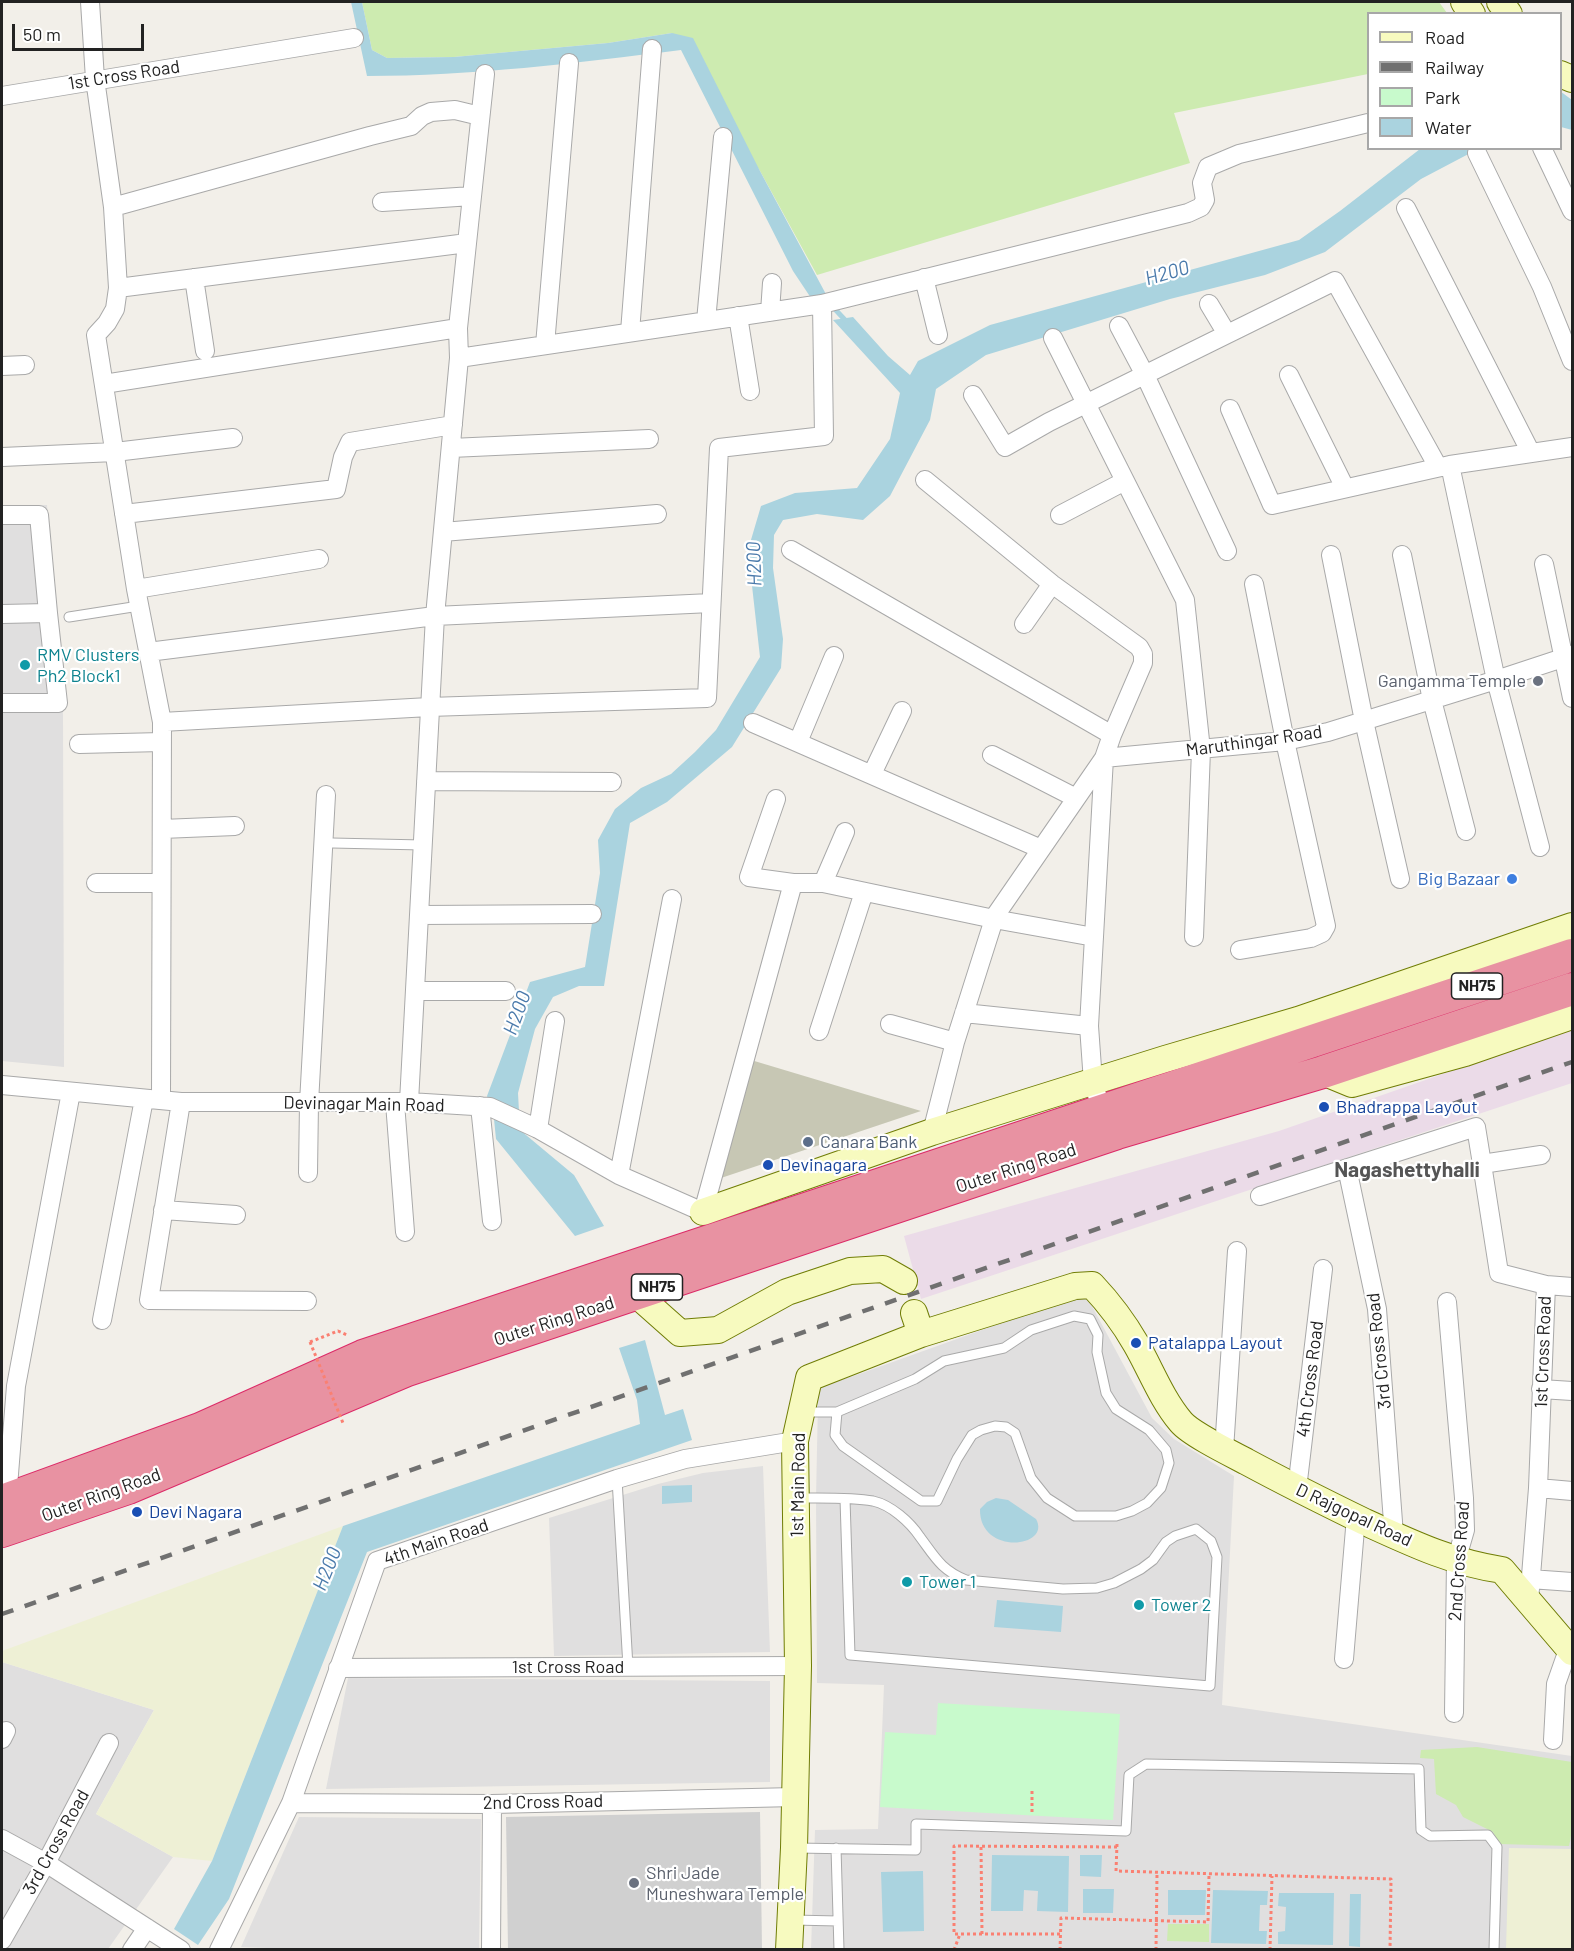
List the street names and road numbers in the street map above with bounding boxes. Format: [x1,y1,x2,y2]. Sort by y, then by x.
street label: 1st Cross Road [67,56,181,94]
street label: Maruthingar Road [1184,721,1324,761]
road number: NH75 [1452,973,1502,999]
street label: Devinagar Main Road [283,1092,445,1116]
street label: Outer Ring Road [953,1138,1079,1198]
road number: NH75 [632,1274,682,1300]
street label: Outer Ring Road [491,1291,617,1351]
street label: 3rd Cross Road [1362,1292,1396,1410]
street label: 1st Cross Road [1530,1295,1556,1409]
street label: 4th Cross Road [1292,1319,1328,1439]
street label: 1st Main Road [786,1432,810,1538]
street label: Outer Ring Road [38,1463,164,1527]
street label: D Rajgopal Road [1293,1479,1415,1551]
street label: 2nd Cross Road [1444,1500,1474,1622]
street label: 4th Main Road [381,1514,491,1570]
street label: 1st Cross Road [512,1656,624,1678]
street label: 3rd Cross Road [18,1786,94,1898]
street label: 2nd Cross Road [483,1790,603,1814]

